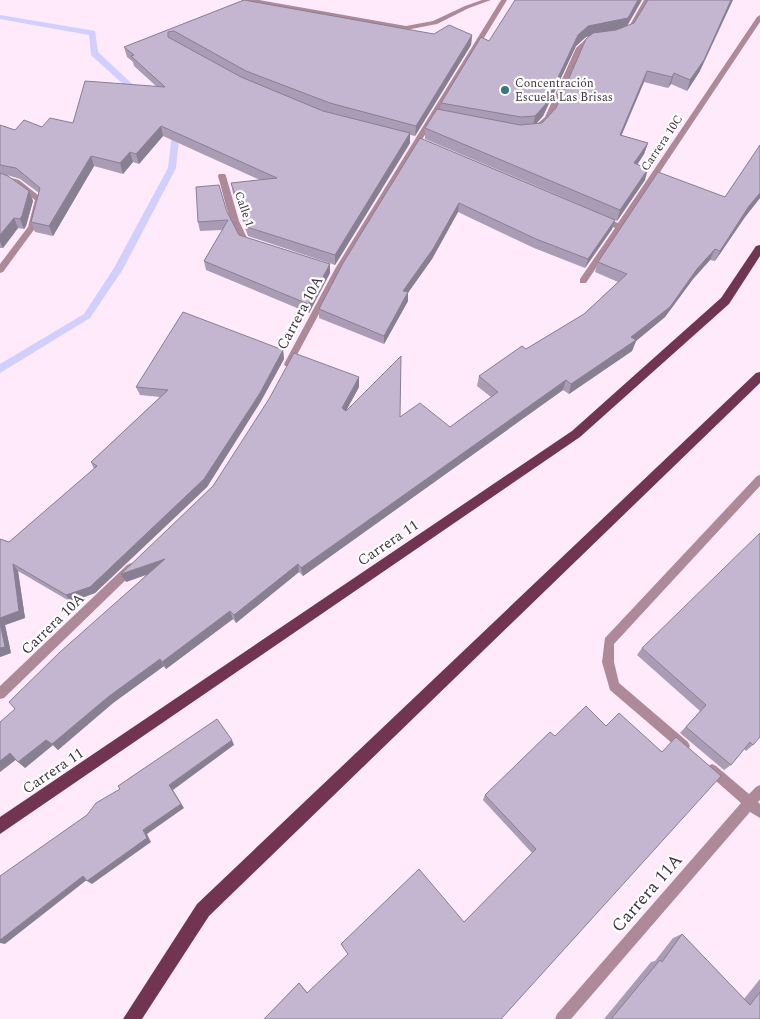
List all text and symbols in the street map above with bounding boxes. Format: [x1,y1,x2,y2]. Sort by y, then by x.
place label: Concentración Escuela Las Brisas [515,74,613,107]
marker: Concentración Escuela Las Brisas [499,84,511,96]
street label: Carrera 10C [636,111,688,175]
street label: Calle 1 [229,189,259,229]
street label: Carrera 10A [271,272,329,354]
street label: Carrera 11 [353,514,423,572]
street label: Carrera 10A [16,588,90,660]
street label: Carrera 11 [18,742,88,800]
street label: Carrera 11A [605,848,689,938]

